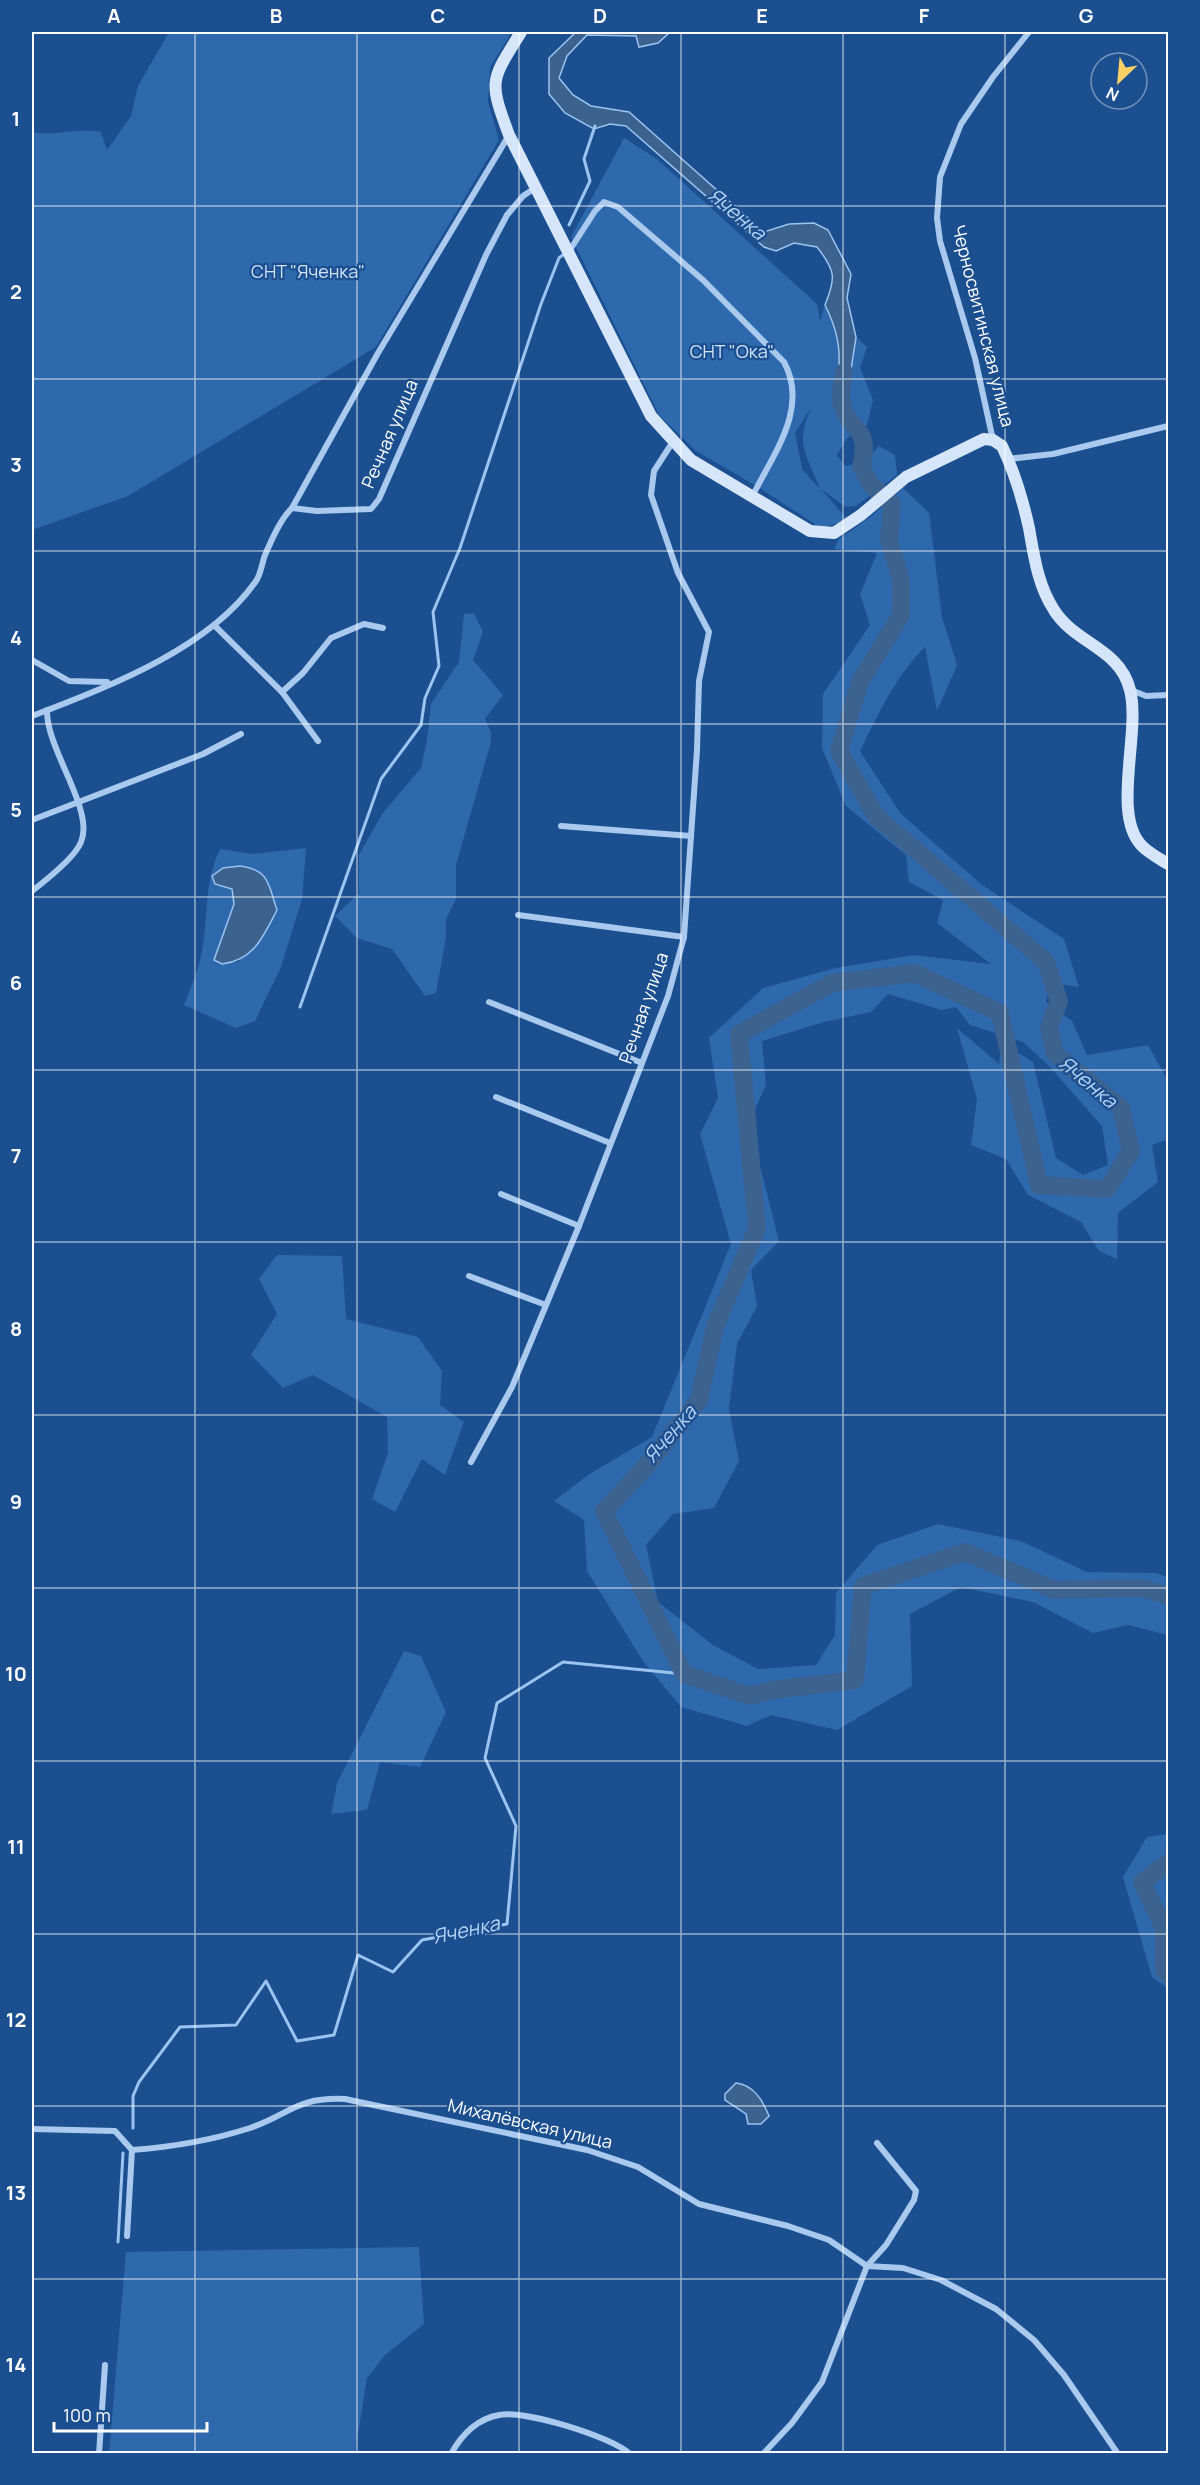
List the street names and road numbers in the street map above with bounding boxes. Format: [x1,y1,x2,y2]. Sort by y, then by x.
street label: Черносвитинская улица [947,222,1021,429]
street label: Речная улица [355,375,423,492]
street label: Речная улица [613,949,673,1067]
street label: Михалёвская улица [446,2092,615,2154]

